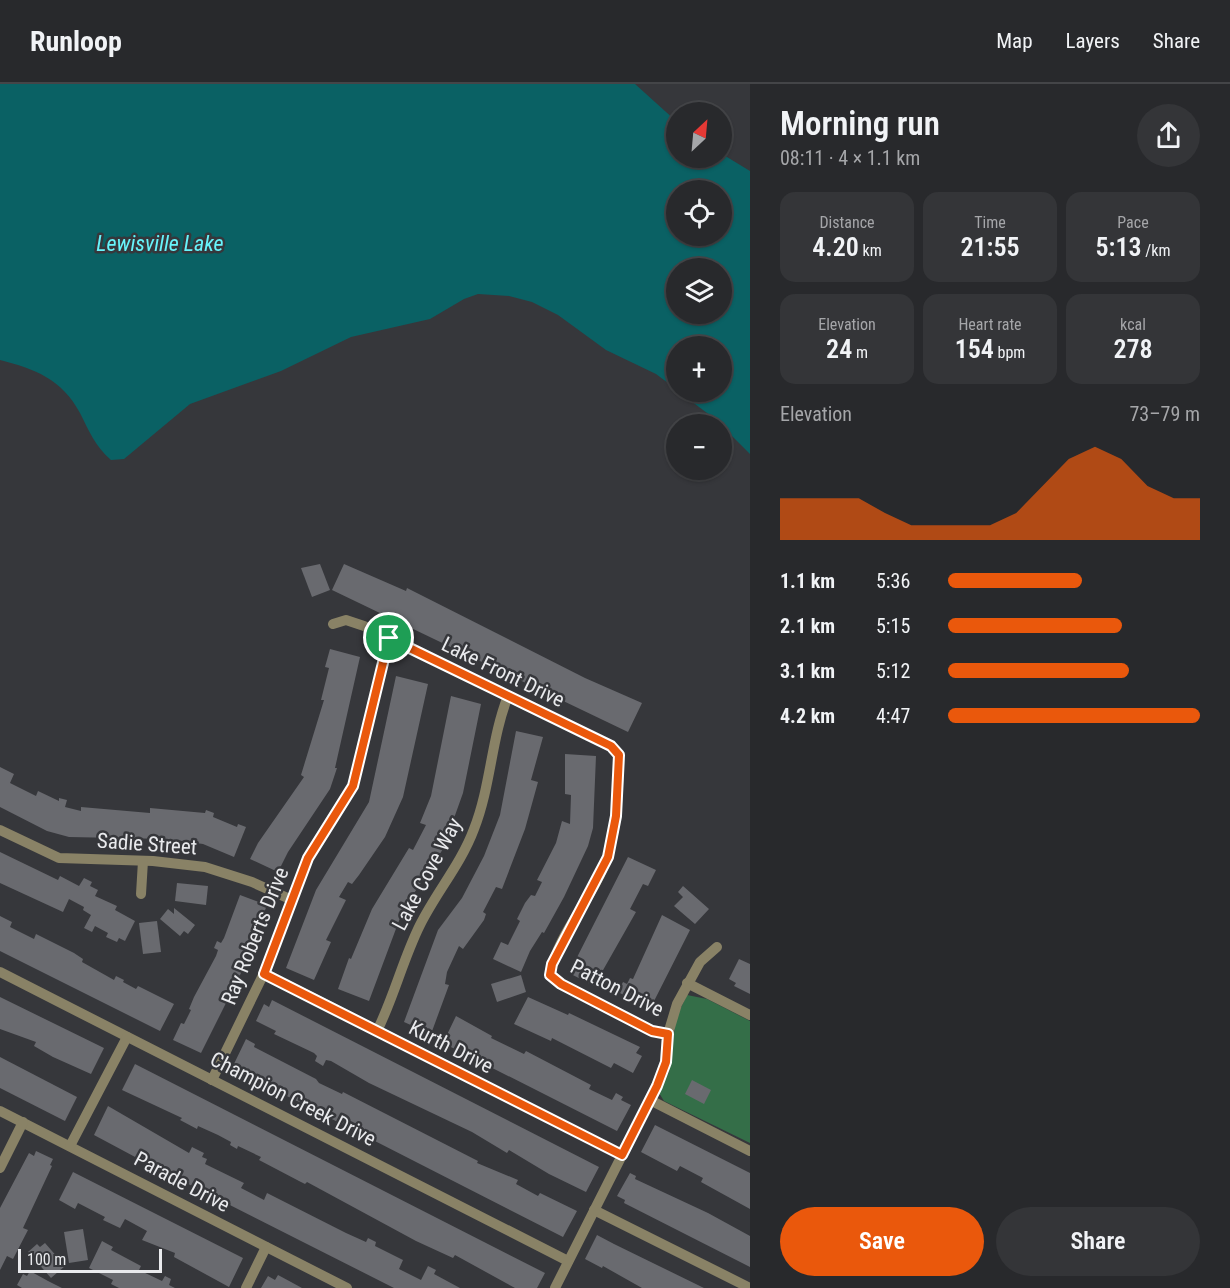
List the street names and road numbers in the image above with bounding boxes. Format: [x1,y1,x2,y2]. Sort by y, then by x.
street label: Lake Front Drive [438,632,568,712]
street label: Lake Cove Way [387,813,467,934]
street label: Sadie Street [96,829,198,859]
street label: Ray Roberts Drive [217,864,294,1008]
street label: Patton Drive [566,954,668,1022]
street label: Kurth Drive [405,1016,497,1078]
street label: Champion Creek Drive [206,1047,380,1151]
street label: Parade Drive [130,1147,234,1217]

